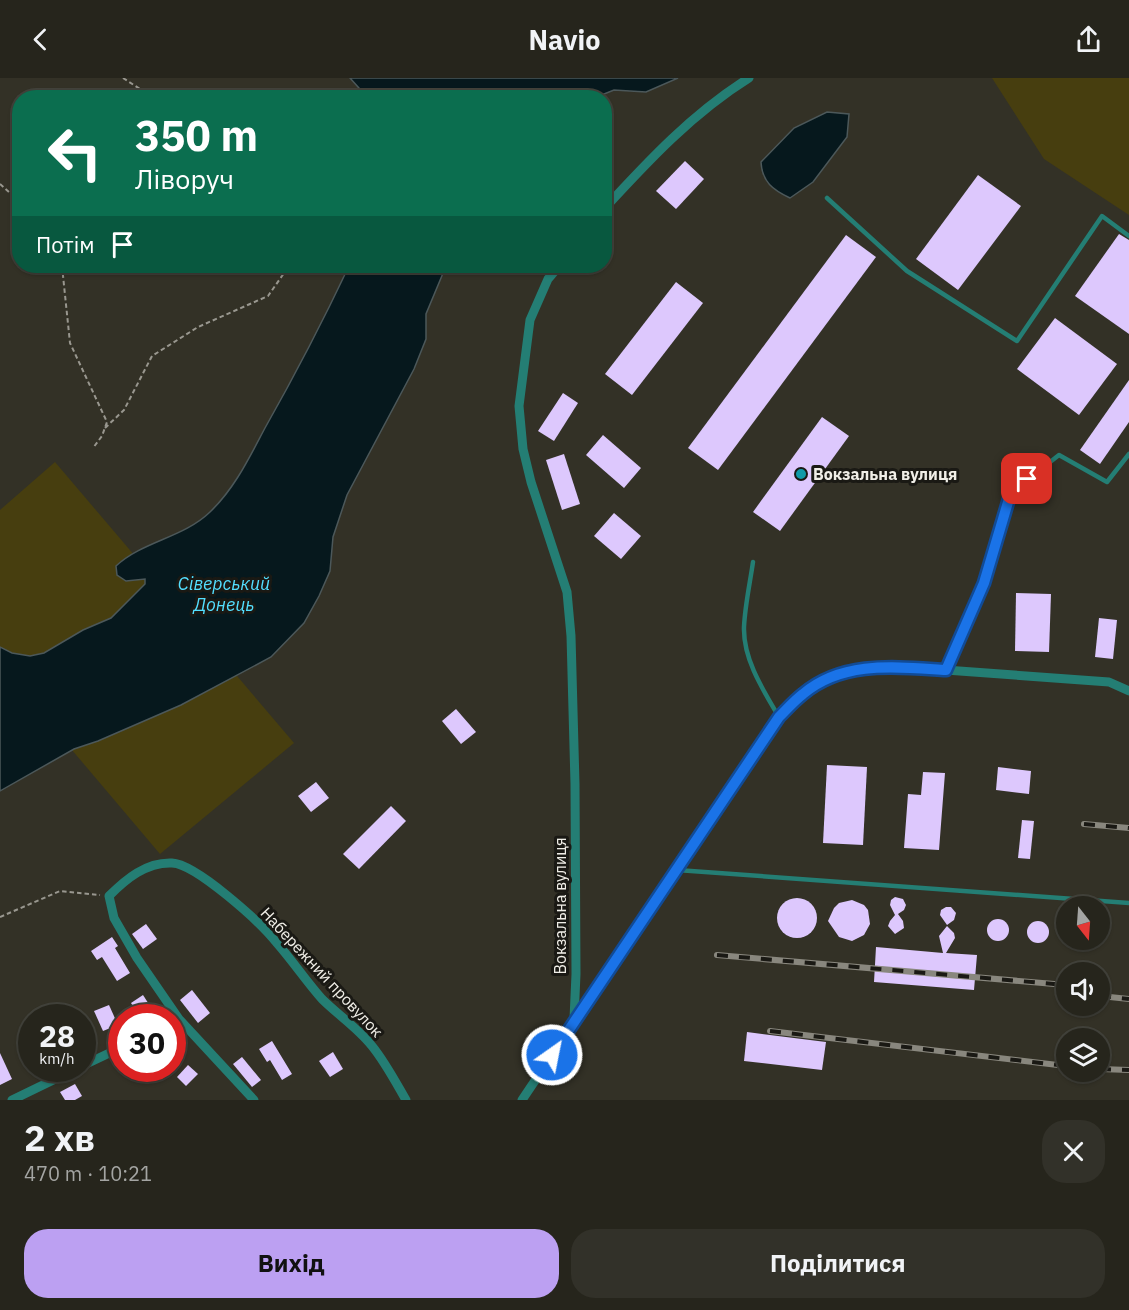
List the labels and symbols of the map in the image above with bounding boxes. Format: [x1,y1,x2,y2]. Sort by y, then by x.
pin [1001,453,1052,504]
place label: Вокзальна вулиця [813,464,957,484]
marker: Вокзальна вулиця [794,467,808,481]
water label: Сіверський Донець [178,572,270,616]
street label: Вокзальна вулиця [550,838,570,974]
north arrow [1056,896,1110,950]
street label: Набережний провулок [257,903,388,1041]
speed limit sign: 30 [108,1004,186,1082]
position arrow [520,1023,584,1087]

